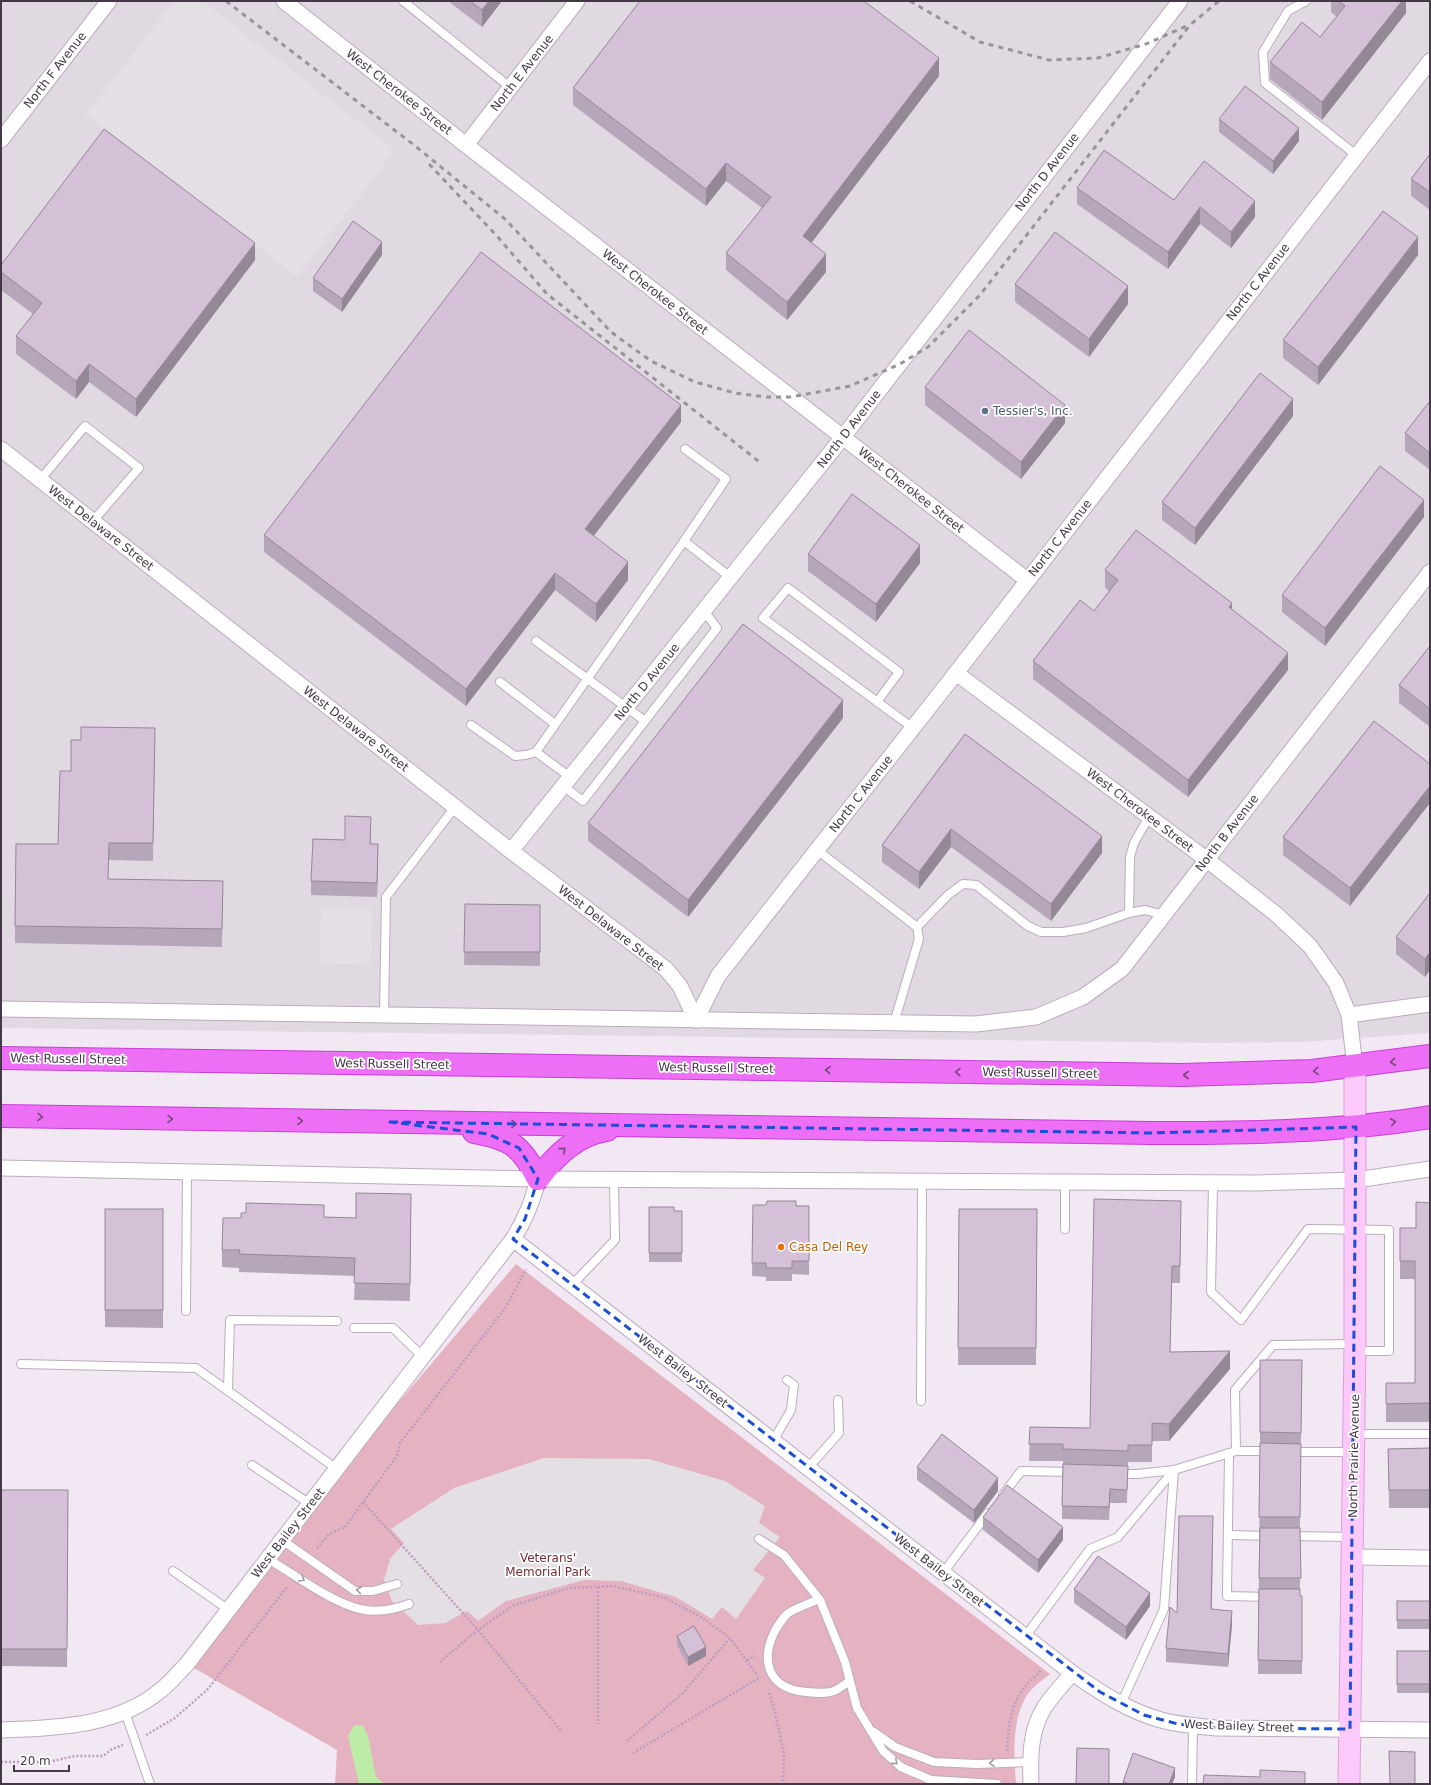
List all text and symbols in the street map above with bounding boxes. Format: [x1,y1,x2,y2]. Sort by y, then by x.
street label: North F Avenue [21,29,89,111]
street label: North E Avenue [488,32,556,114]
street label: West Cherokee Street [343,46,455,138]
street label: North D Avenue [1012,130,1082,214]
street label: North C Avenue [1223,241,1293,323]
street label: West Cherokee Street [599,246,711,338]
street label: North D Avenue [814,387,884,471]
place label: Tessier's, Inc. [992,404,1073,418]
marker: Tessier's, Inc. [980,406,990,416]
street label: West Cherokee Street [855,444,967,536]
street label: West Delaware Street [45,482,157,574]
street label: North C Avenue [1025,497,1095,579]
street label: North D Avenue [612,641,682,723]
street label: West Delaware Street [300,683,412,775]
street label: North C Avenue [826,753,896,835]
street label: West Cherokee Street [1084,765,1196,855]
street label: North B Avenue [1193,792,1261,874]
street label: West Delaware Street [555,882,667,974]
street label: West Russell Street [10,1051,126,1067]
street label: West Russell Street [334,1056,450,1072]
one-way arrow [1390,1057,1396,1066]
street label: West Russell Street [658,1060,774,1076]
street label: West Russell Street [982,1065,1098,1081]
one-way arrow [825,1066,831,1074]
one-way arrow [1313,1066,1319,1075]
one-way arrow [955,1068,961,1076]
one-way arrow [1183,1071,1189,1079]
one-way arrow [37,1113,43,1121]
one-way arrow [167,1115,173,1123]
one-way arrow [297,1117,303,1125]
one-way arrow [1390,1118,1396,1127]
one-way arrow [511,1120,517,1128]
one-way arrow [559,1147,566,1154]
place label: Casa Del Rey [789,1240,868,1254]
marker: Casa Del Rey [776,1242,786,1252]
street label: West Bailey Street [635,1332,731,1411]
street label: North Prairie Avenue [1346,1394,1362,1518]
street label: West Bailey Street [249,1485,328,1581]
street label: West Bailey Street [891,1531,987,1610]
park label: Veterans' Memorial Park [505,1551,591,1579]
one-way arrow [298,1574,305,1582]
one-way arrow [356,1586,362,1595]
street label: West Bailey Street [1184,1717,1295,1735]
scale bar [14,1747,69,1773]
text: 20 m [20,1754,51,1768]
one-way arrow [890,1757,898,1764]
one-way arrow [989,1759,995,1768]

